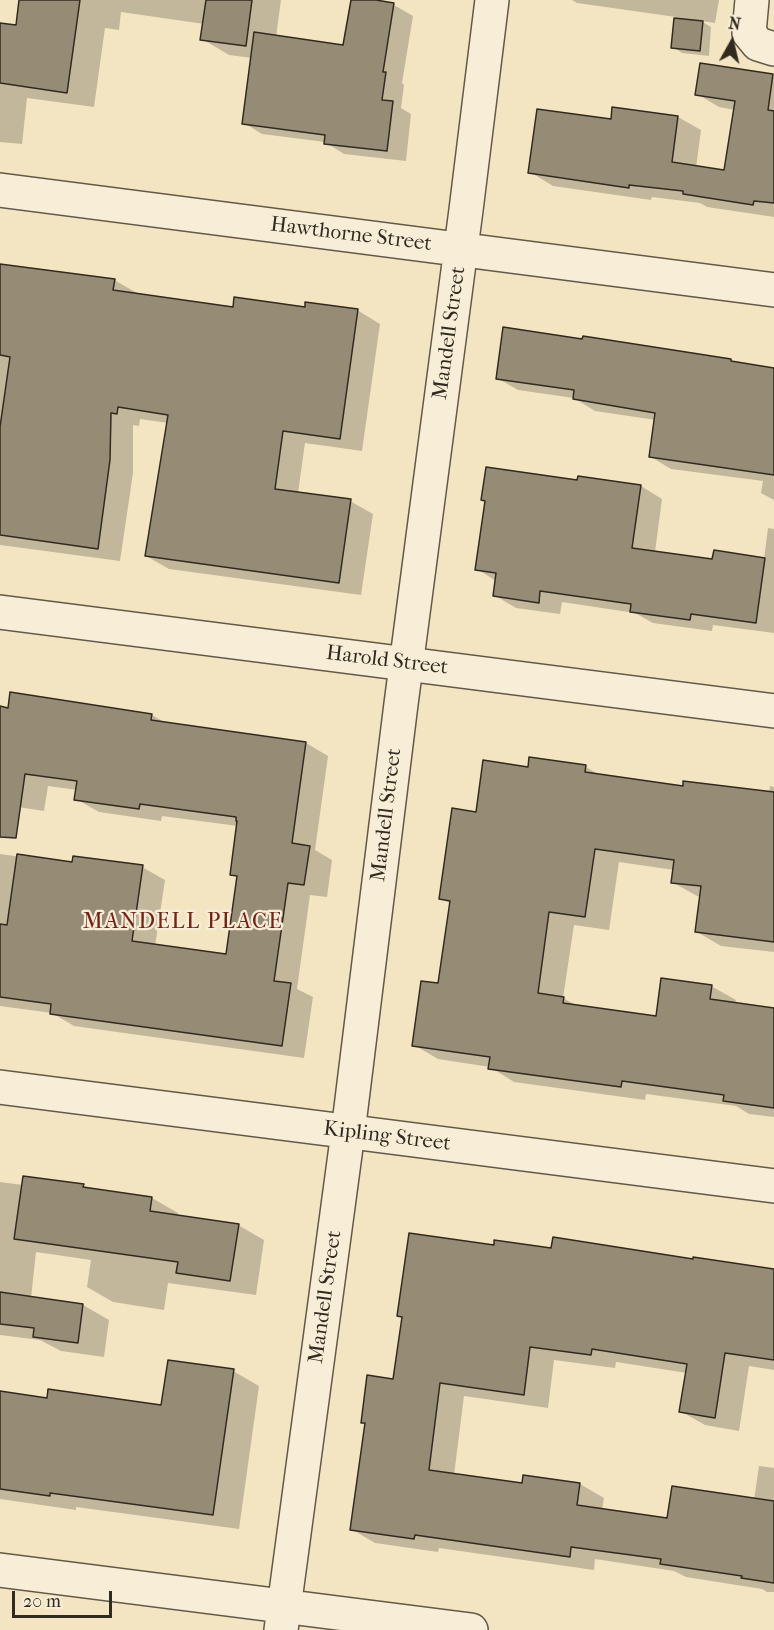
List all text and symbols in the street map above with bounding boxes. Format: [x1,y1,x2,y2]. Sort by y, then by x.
north arrow [702,12,762,72]
text: N [727,13,742,34]
street label: Hawthorne Street [269,213,433,257]
street label: Mandell Street [428,265,472,401]
street label: Harold Street [325,641,449,681]
street label: Mandell Street [366,747,408,883]
district label: MANDELL PLACE [83,910,283,936]
street label: Kipling Street [322,1117,452,1157]
street label: Mandell Street [304,1229,348,1365]
scale bar [15,1579,116,1617]
text: 20 m [23,1591,61,1612]

